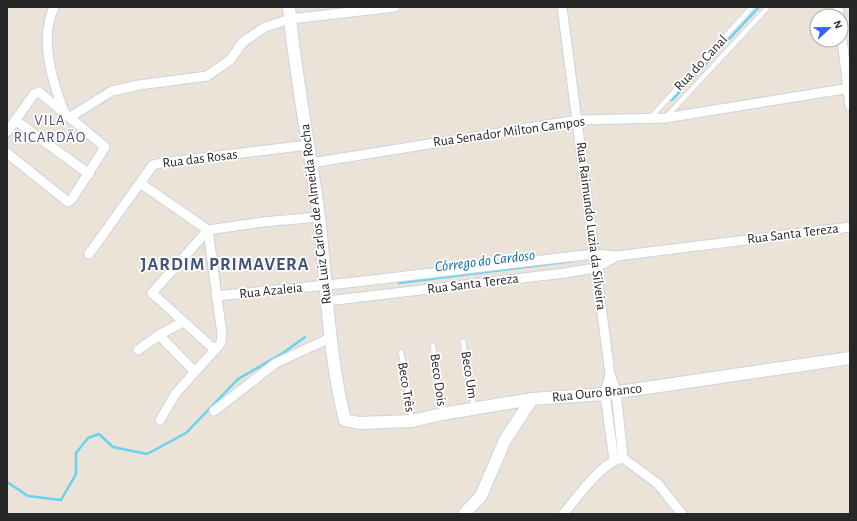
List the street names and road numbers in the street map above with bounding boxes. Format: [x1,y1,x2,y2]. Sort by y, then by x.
street label: Rua do Canal [672,32,730,94]
street label: Rua Senador Milton Campos [432,114,586,150]
street label: Rua Luiz Carlos de Almeida Rocha [298,122,334,305]
street label: Rua Raimundo Luzia da Silveira [574,141,608,311]
street label: Rua das Rosas [162,147,238,171]
street label: Rua Santa Tereza [746,221,840,247]
street label: Rua Santa Tereza [426,271,520,297]
street label: Rua Azaleia [239,281,304,301]
street label: Beco Um [458,350,480,400]
street label: Beco Dois [427,353,449,407]
street label: Beco Três [395,361,417,413]
street label: Rua Ouro Branco [551,381,643,405]

